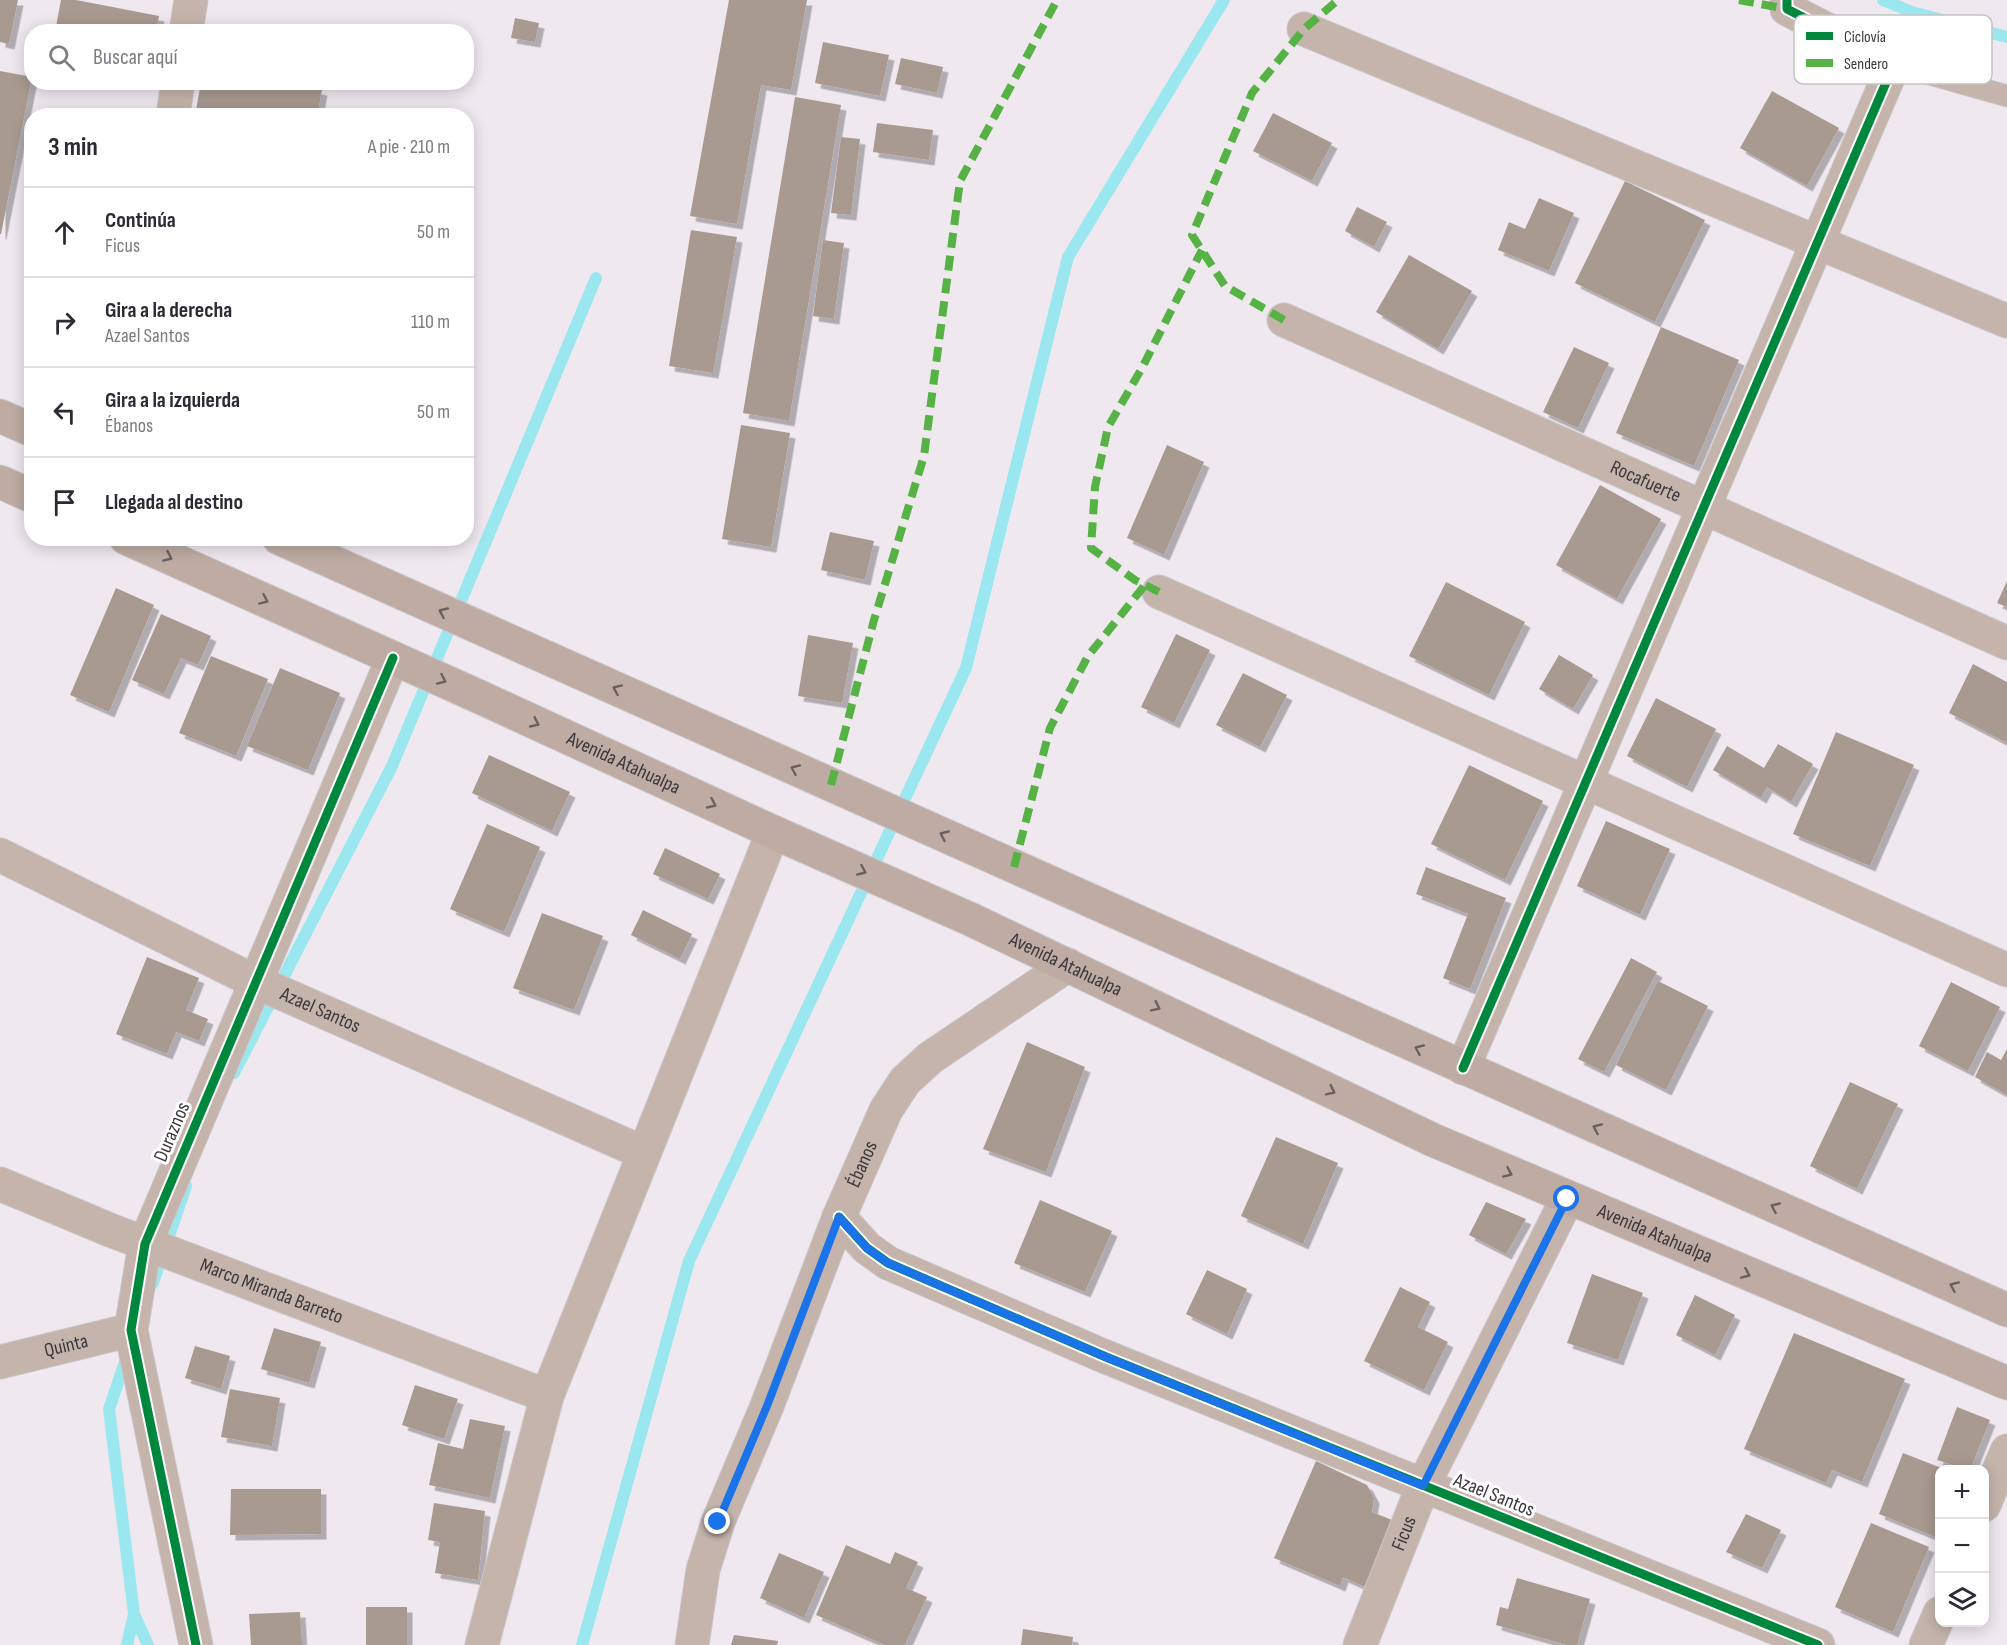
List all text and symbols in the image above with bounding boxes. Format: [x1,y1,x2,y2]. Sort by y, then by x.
legend [1794,15,1992,84]
search box [24,24,474,90]
text: Ciclovía [1844,28,1886,47]
icon: search [45,41,78,74]
text: Buscar aquí [93,44,178,71]
text: Sendero [1844,55,1888,74]
text: 3 min [48,132,98,163]
text: A pie · 210 m [368,135,450,159]
text: Continúa [105,207,176,234]
icon: ahead [48,216,81,249]
text: 50 m [417,220,450,244]
text: Ficus [105,234,140,258]
text: Gira a la derecha [105,297,232,324]
icon: right [48,306,81,339]
text: 110 m [411,310,450,334]
text: Azael Santos [105,324,190,348]
text: Gira a la izquierda [105,387,240,414]
icon: left [48,396,81,429]
text: 50 m [417,400,450,424]
text: Ébanos [105,414,153,438]
street label: Rocafuerte [1606,455,1685,508]
icon: arrive [48,486,81,519]
text: Llegada al destino [105,489,243,516]
one-way arrow [162,550,173,562]
one-way arrow [258,593,269,605]
one-way arrow [438,607,449,619]
one-way arrow [436,672,447,684]
one-way arrow [612,685,623,697]
one-way arrow [529,715,540,727]
street label: Avenida Atahualpa [562,726,684,800]
one-way arrow [790,764,801,776]
one-way arrow [706,797,717,809]
one-way arrow [939,831,950,843]
one-way arrow [855,864,866,876]
street label: Avenida Atahualpa [1004,927,1126,1002]
street label: Azael Santos [276,982,364,1038]
one-way arrow [1149,999,1160,1011]
one-way arrow [1414,1044,1425,1056]
one-way arrow [1325,1084,1336,1096]
street label: Duraznos [149,1099,195,1165]
one-way arrow [1593,1123,1604,1135]
street label: Ébanos [842,1137,883,1191]
one-way arrow [1502,1166,1513,1178]
route start [1553,1185,1579,1211]
street label: Avenida Atahualpa [1593,1199,1716,1269]
one-way arrow [1771,1202,1782,1214]
street label: Marco Miranda Barreto [197,1253,346,1329]
one-way arrow [1740,1267,1751,1279]
one-way arrow [1949,1282,1960,1294]
street label: Quinta [42,1329,90,1363]
map controls [1935,1465,1989,1627]
button: + [1935,1465,1989,1519]
street label: Azael Santos [1449,1468,1538,1522]
route end [704,1508,730,1534]
street label: Ficus [1387,1513,1422,1554]
button: − [1935,1519,1989,1573]
button: layers [1935,1573,1989,1627]

